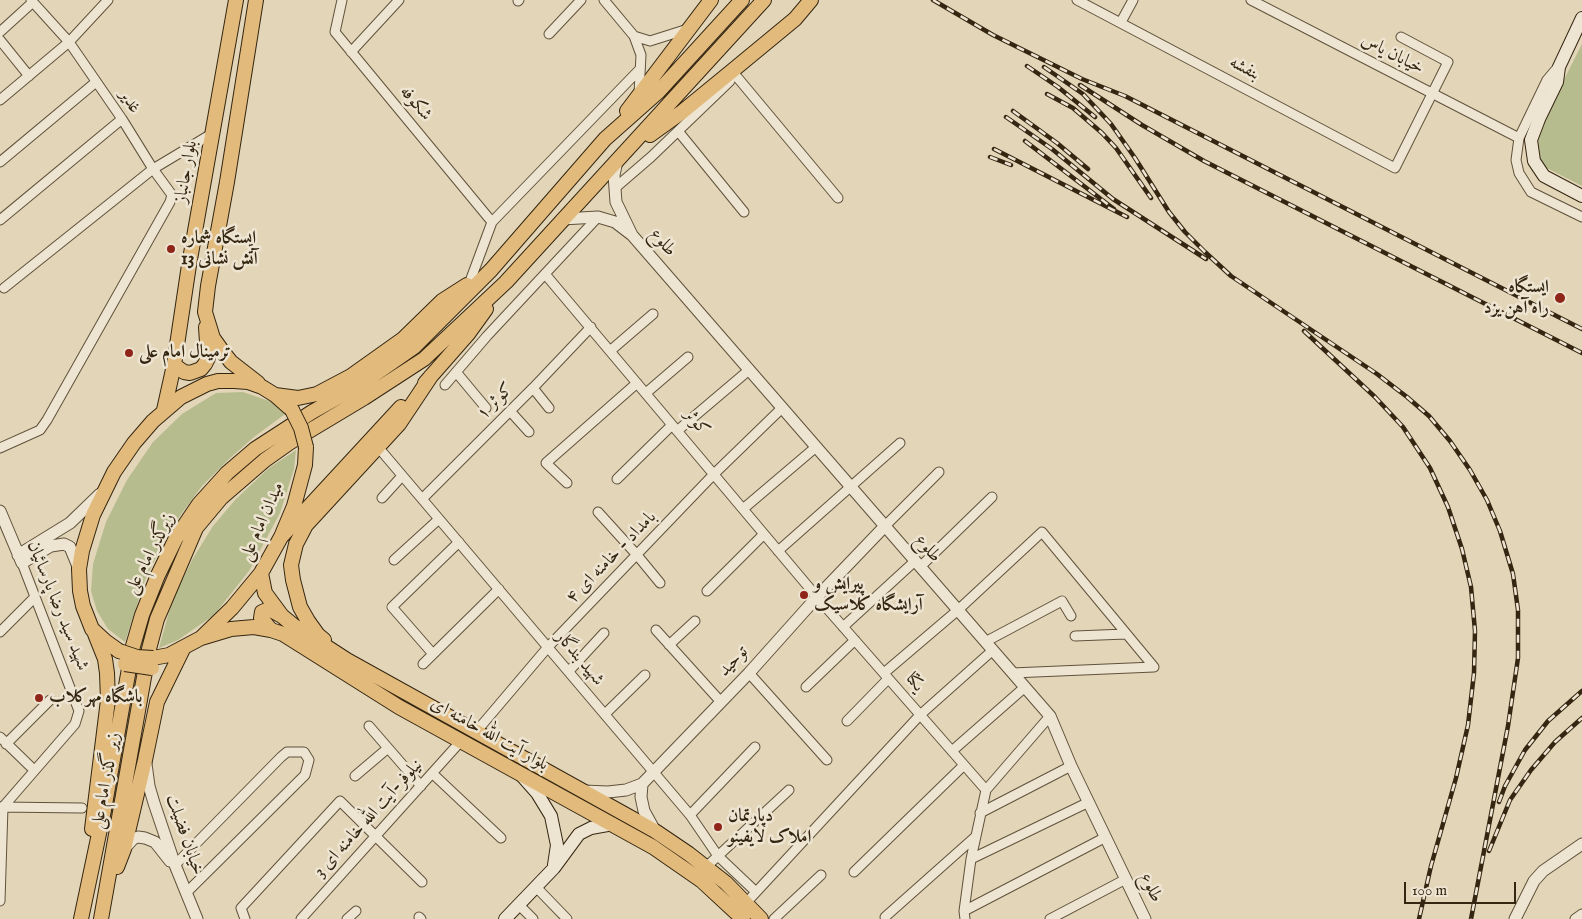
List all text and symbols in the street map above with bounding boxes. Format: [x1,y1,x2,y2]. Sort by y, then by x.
street label: خیابان یاس [1357,30,1427,80]
street label: بنفشه [1225,52,1263,86]
street label: شکوفه [394,82,436,126]
street label: غدیر [113,86,145,118]
street label: بلوار جانباز [171,139,203,205]
street label: طلوع [644,225,680,261]
place label: ایستگاه شماره 13 آتش نشانی [181,228,258,270]
marker: ایستگاه شماره 13 آتش نشانی [165,243,177,255]
place label: ایستگاه راه آهن یزد [1484,277,1549,320]
marker: ایستگاه راه آهن یزد [1553,291,1567,305]
place label: ترمینال امام علی [139,342,231,364]
marker: ترمینال امام علی [123,347,135,359]
street label: کوثر ۱ [473,379,519,425]
street label: کوثر [678,405,714,441]
street label: میدان امام علی [236,479,290,565]
street label: بامداد - خامنه ای ۴ [562,507,662,609]
street label: زیرگذر امام علی [121,510,181,598]
street label: طلوع [909,531,945,567]
street label: شهید سید رضا پارسائیان [21,538,93,674]
place label: پیرایش و آرایشگاه کلاسیک [814,574,923,616]
marker: پیرایش و آرایشگاه کلاسیک [798,589,810,601]
street label: شهید بندگار [550,627,608,691]
street label: توحید [714,642,754,682]
street label: یکتا [900,669,928,697]
place label: باشگاه مهرکلاب [49,687,142,709]
marker: باشگاه مهرکلاب [33,692,45,704]
street label: بلوار آیت الله خامنه ای [426,694,552,776]
street label: زیر گذر امام علی [88,731,126,831]
street label: نیلوفر-آیت الله خامنه ای 3 [310,755,428,883]
street label: خیابان فضیلت [160,792,208,878]
place label: دپارتمان املاک لایفینو [728,806,811,849]
marker: دپارتمان املاک لایفینو [712,821,724,833]
street label: طلوع [1134,870,1166,906]
scale bar [1407,872,1520,904]
text: 100 m [1412,881,1447,900]

